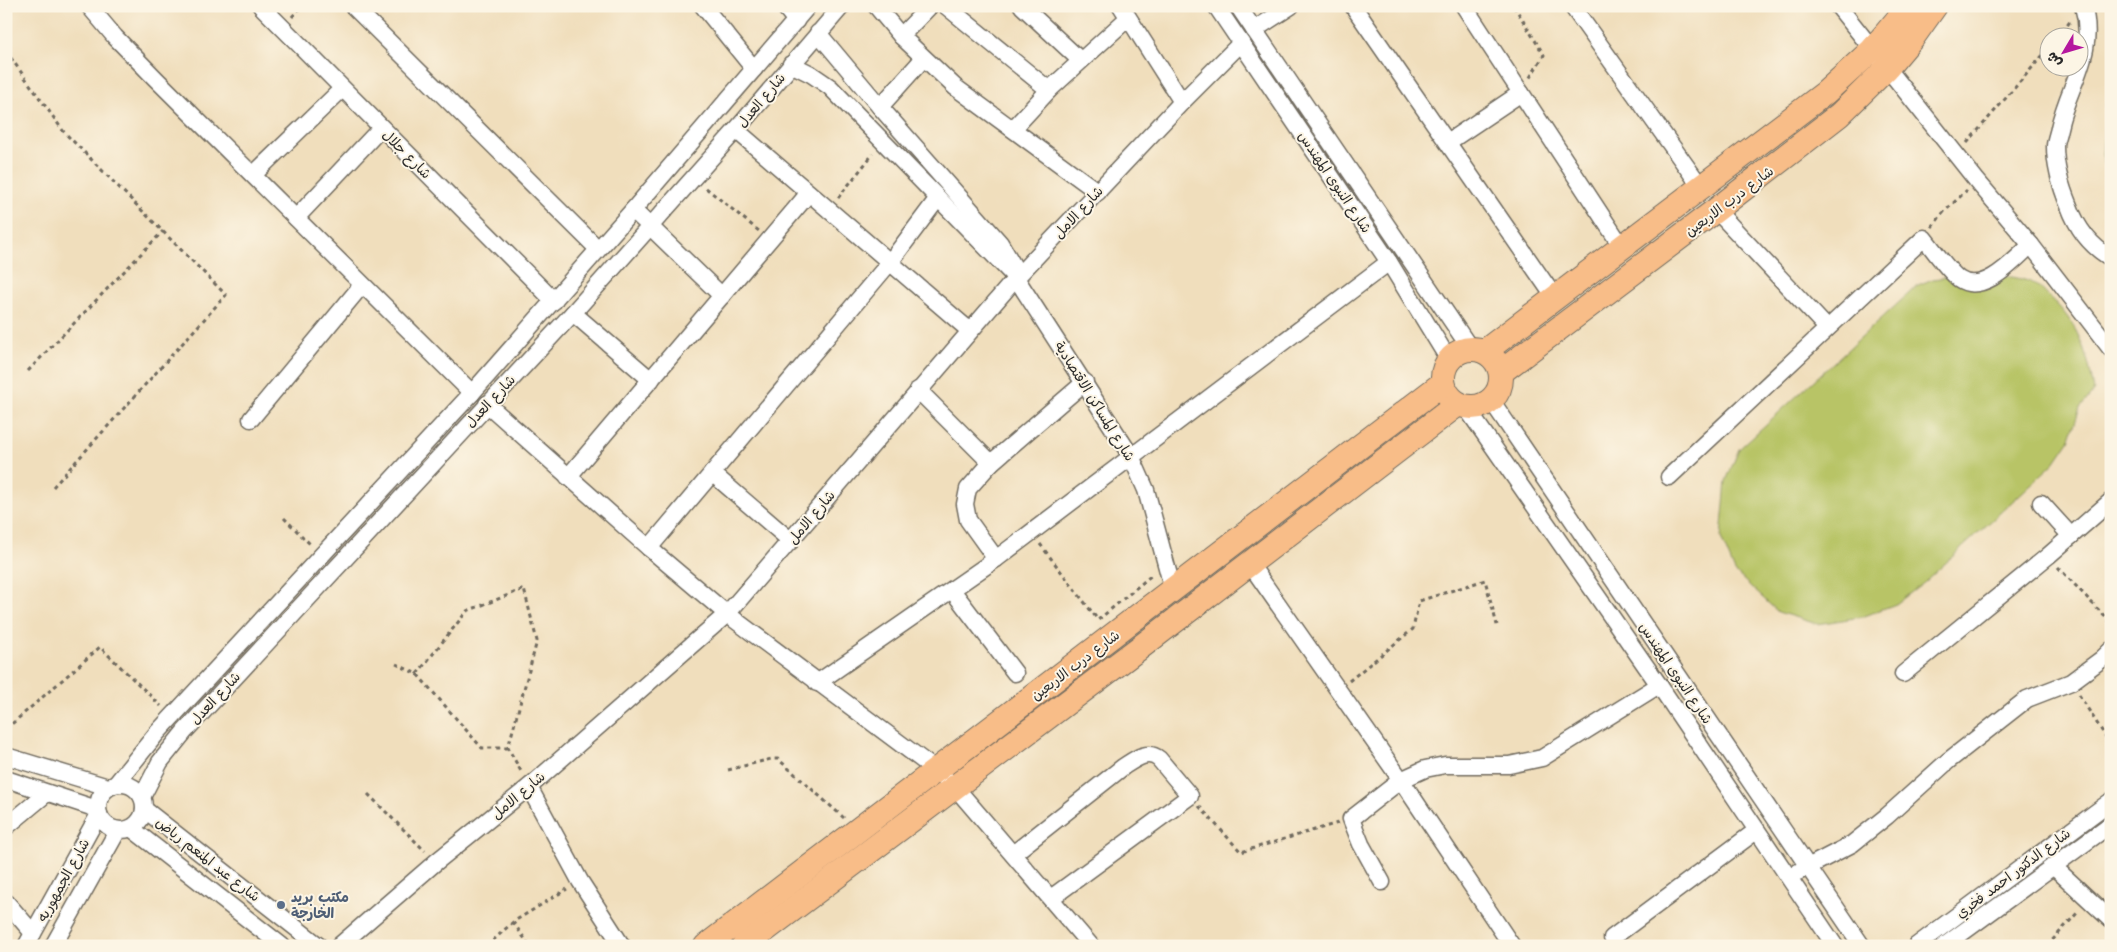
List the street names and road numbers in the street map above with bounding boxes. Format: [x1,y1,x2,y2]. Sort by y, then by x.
street label: شارع العدل [732,68,790,132]
street label: شارع جلال [378,125,436,183]
street label: شارع النبوى المهندس [1294,127,1376,237]
street label: شارع درب الاربعين [1680,161,1778,241]
street label: شارع الامل [1049,181,1107,243]
street label: شارع المساكن الاقتصادية [1050,337,1140,465]
street label: شارع العدل [460,370,520,432]
street label: شارع الامل [782,486,840,548]
street label: شارع النبوى المهندس [1635,618,1717,728]
street label: شارع درب الاربعين [1026,625,1124,705]
street label: شارع العدل [185,667,245,729]
street label: شارع الامل [487,766,549,824]
street label: شارع عبد المنعم رياض [151,812,264,907]
street label: شارع الدكتور احمد فخري [1952,823,2075,924]
street label: شارع الجمهوريه [32,835,94,925]

